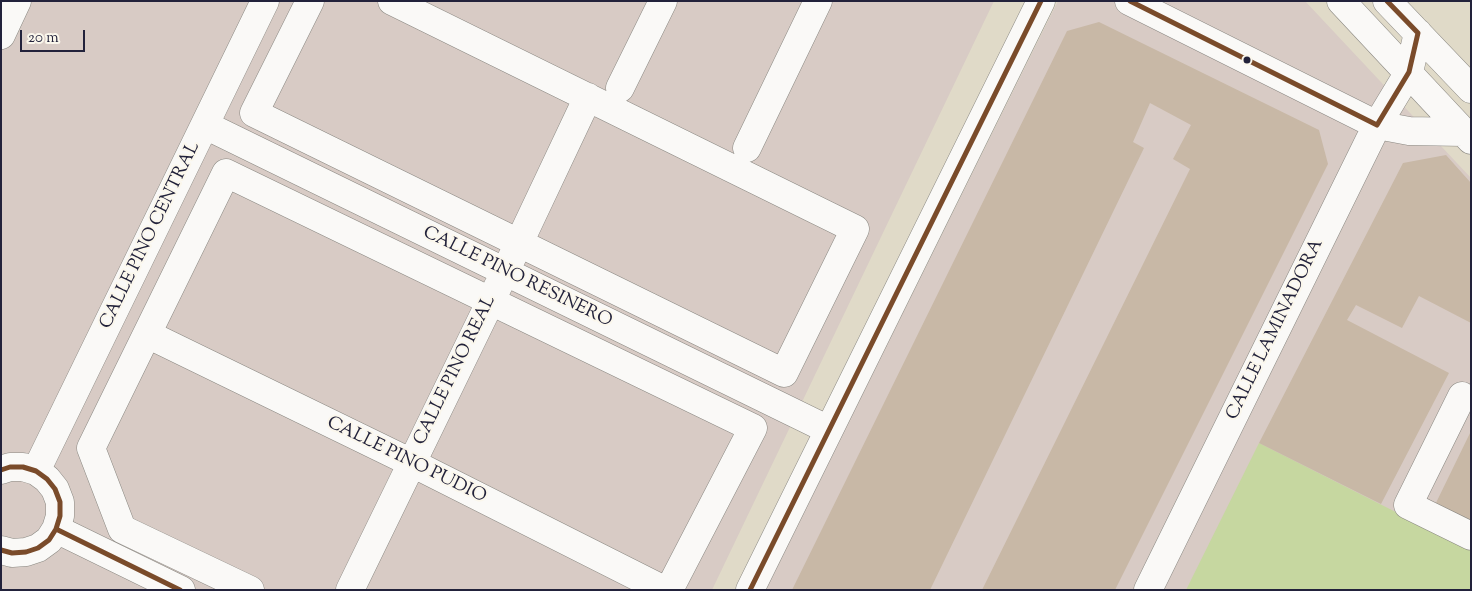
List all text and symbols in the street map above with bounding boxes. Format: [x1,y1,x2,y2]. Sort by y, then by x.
scale bar [22,20,88,52]
text: 20 m [28,28,59,49]
unlabelled marker [1242,55,1252,65]
street label: CALLE PINO CENTRAL [96,139,206,333]
street label: CALLE PINO RESINERO [419,223,615,333]
street label: CALLE LAMINADORA [1223,236,1329,424]
street label: CALLE PINO REAL [410,293,502,449]
street label: CALLE PINO PUDIO [323,413,489,509]

